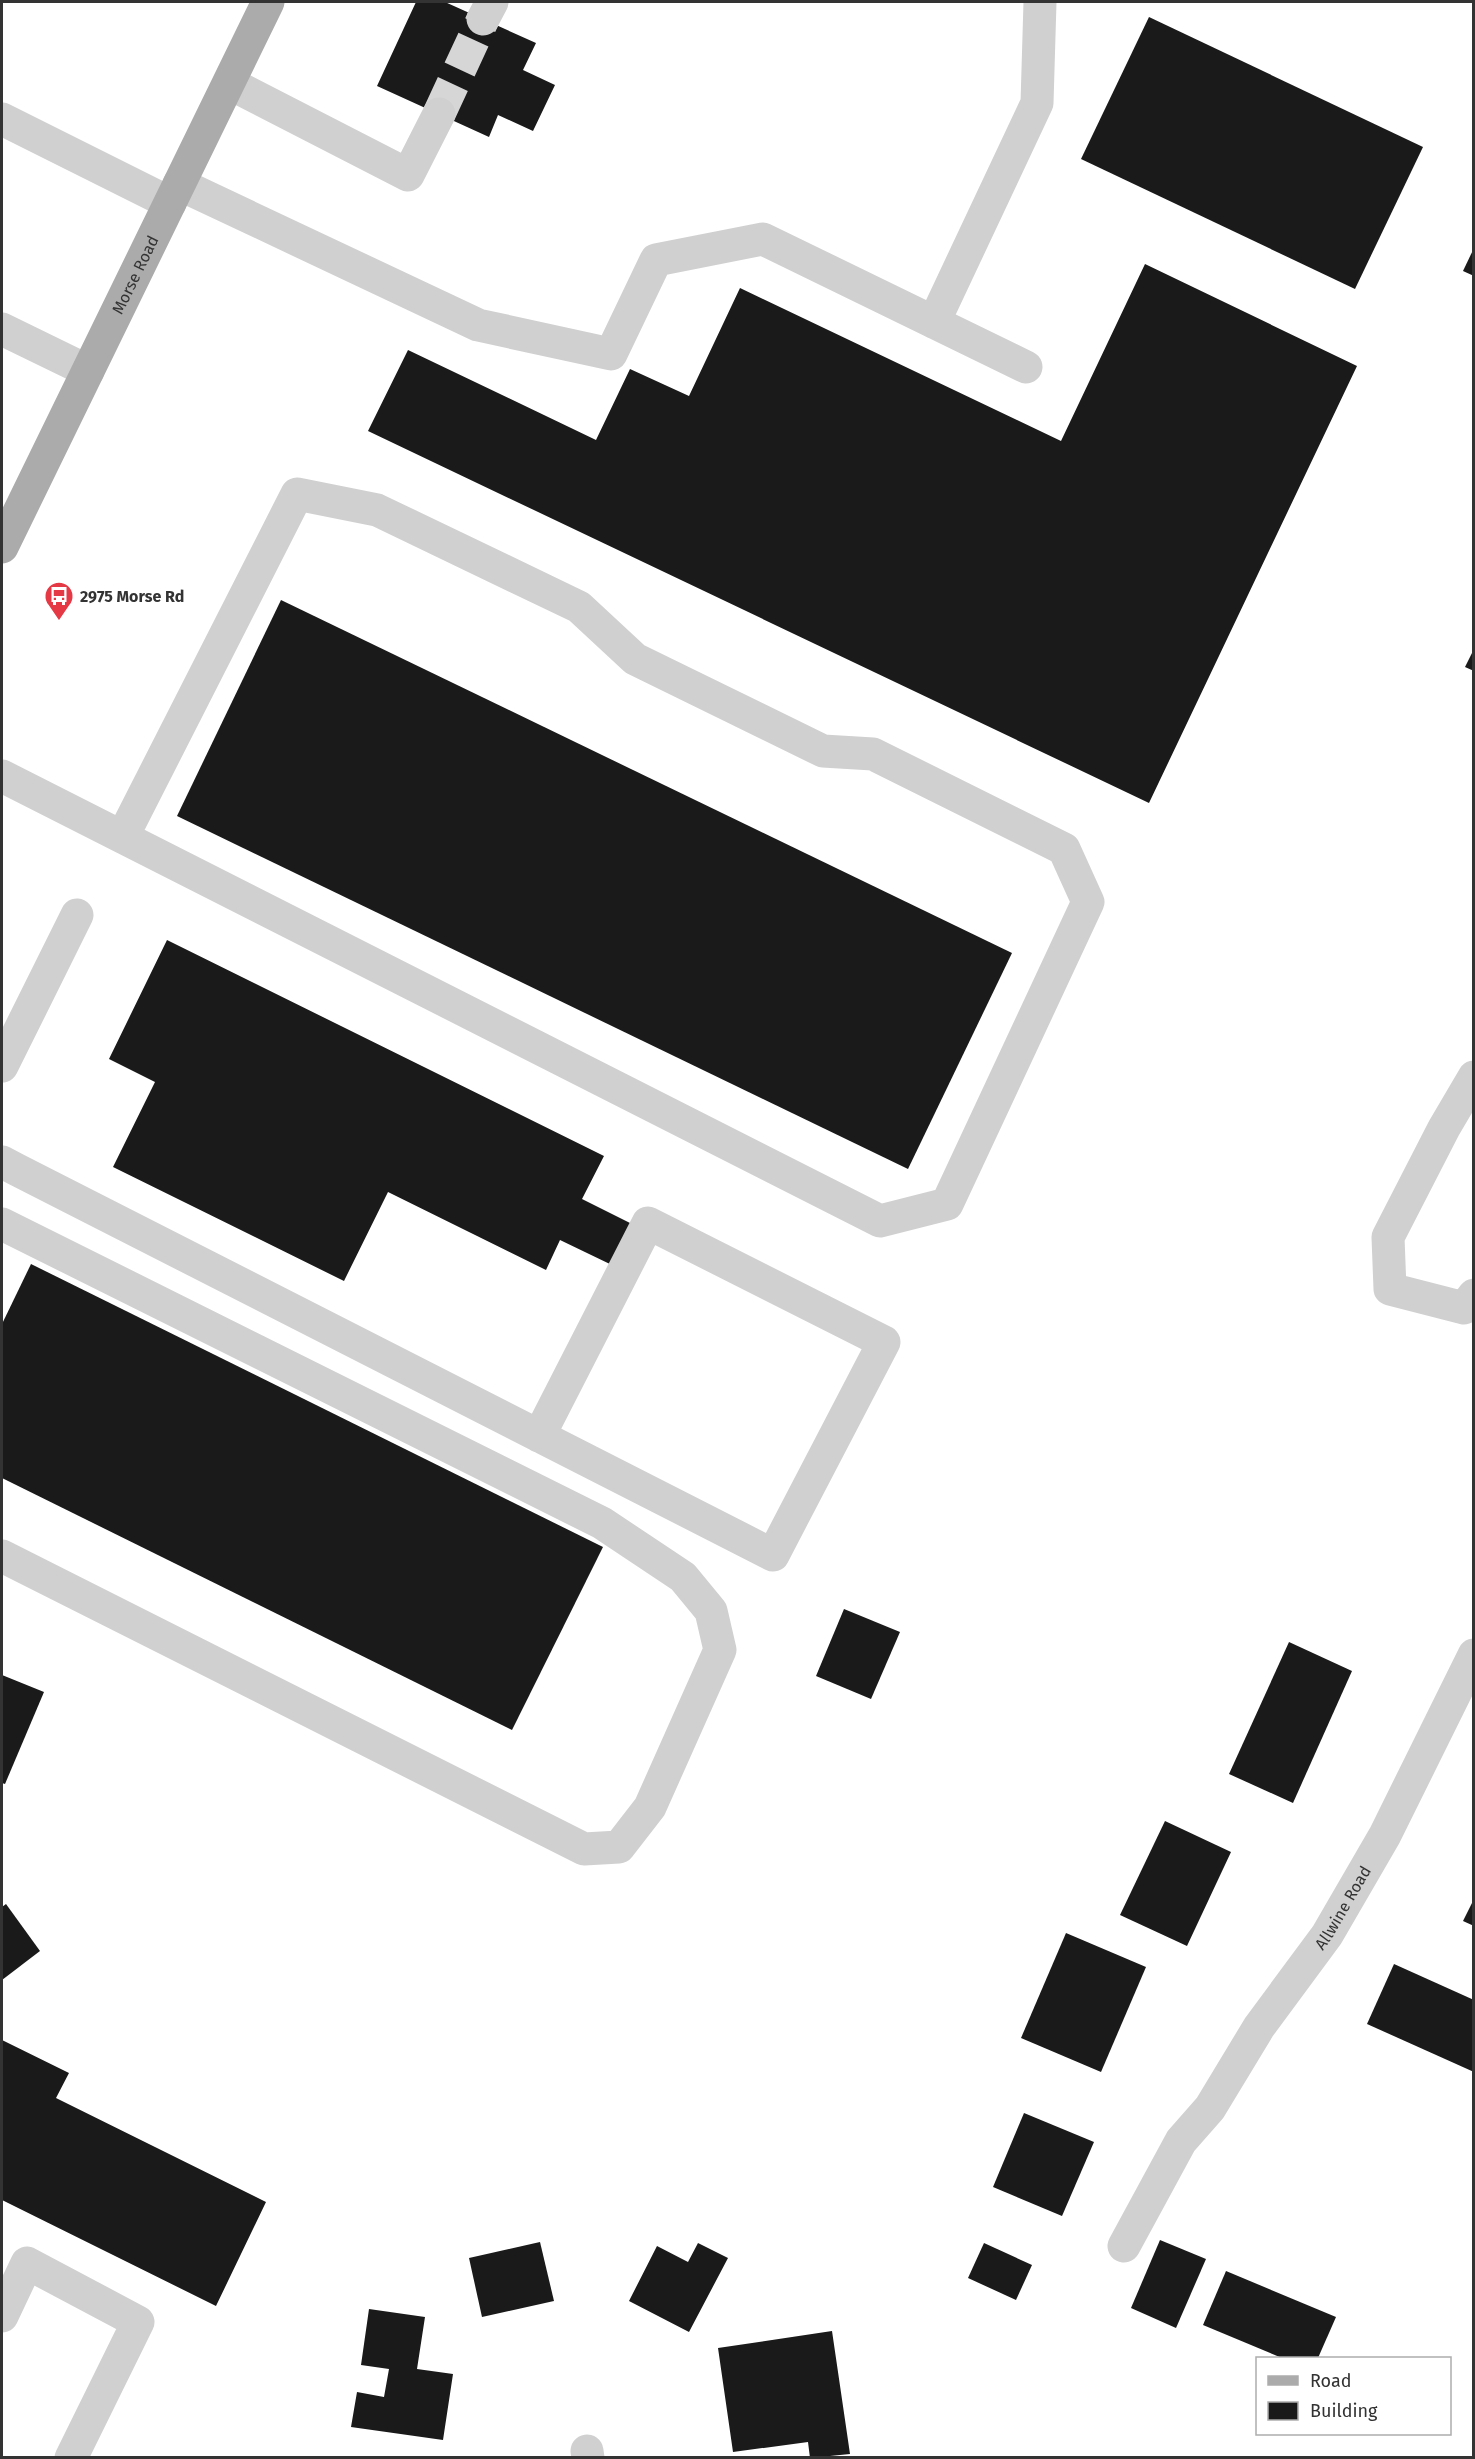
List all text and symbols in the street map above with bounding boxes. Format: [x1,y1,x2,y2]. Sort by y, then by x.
street label: Morse Road [108,232,163,317]
bus stop icon: 2975 Morse Rd [43,580,75,622]
place label: 2975 Morse Rd [80,587,184,606]
street label: Allwine Road [1311,1863,1375,1953]
legend [1256,2357,1451,2435]
text: Road [1310,2370,1352,2392]
text: Building [1310,2400,1378,2422]

